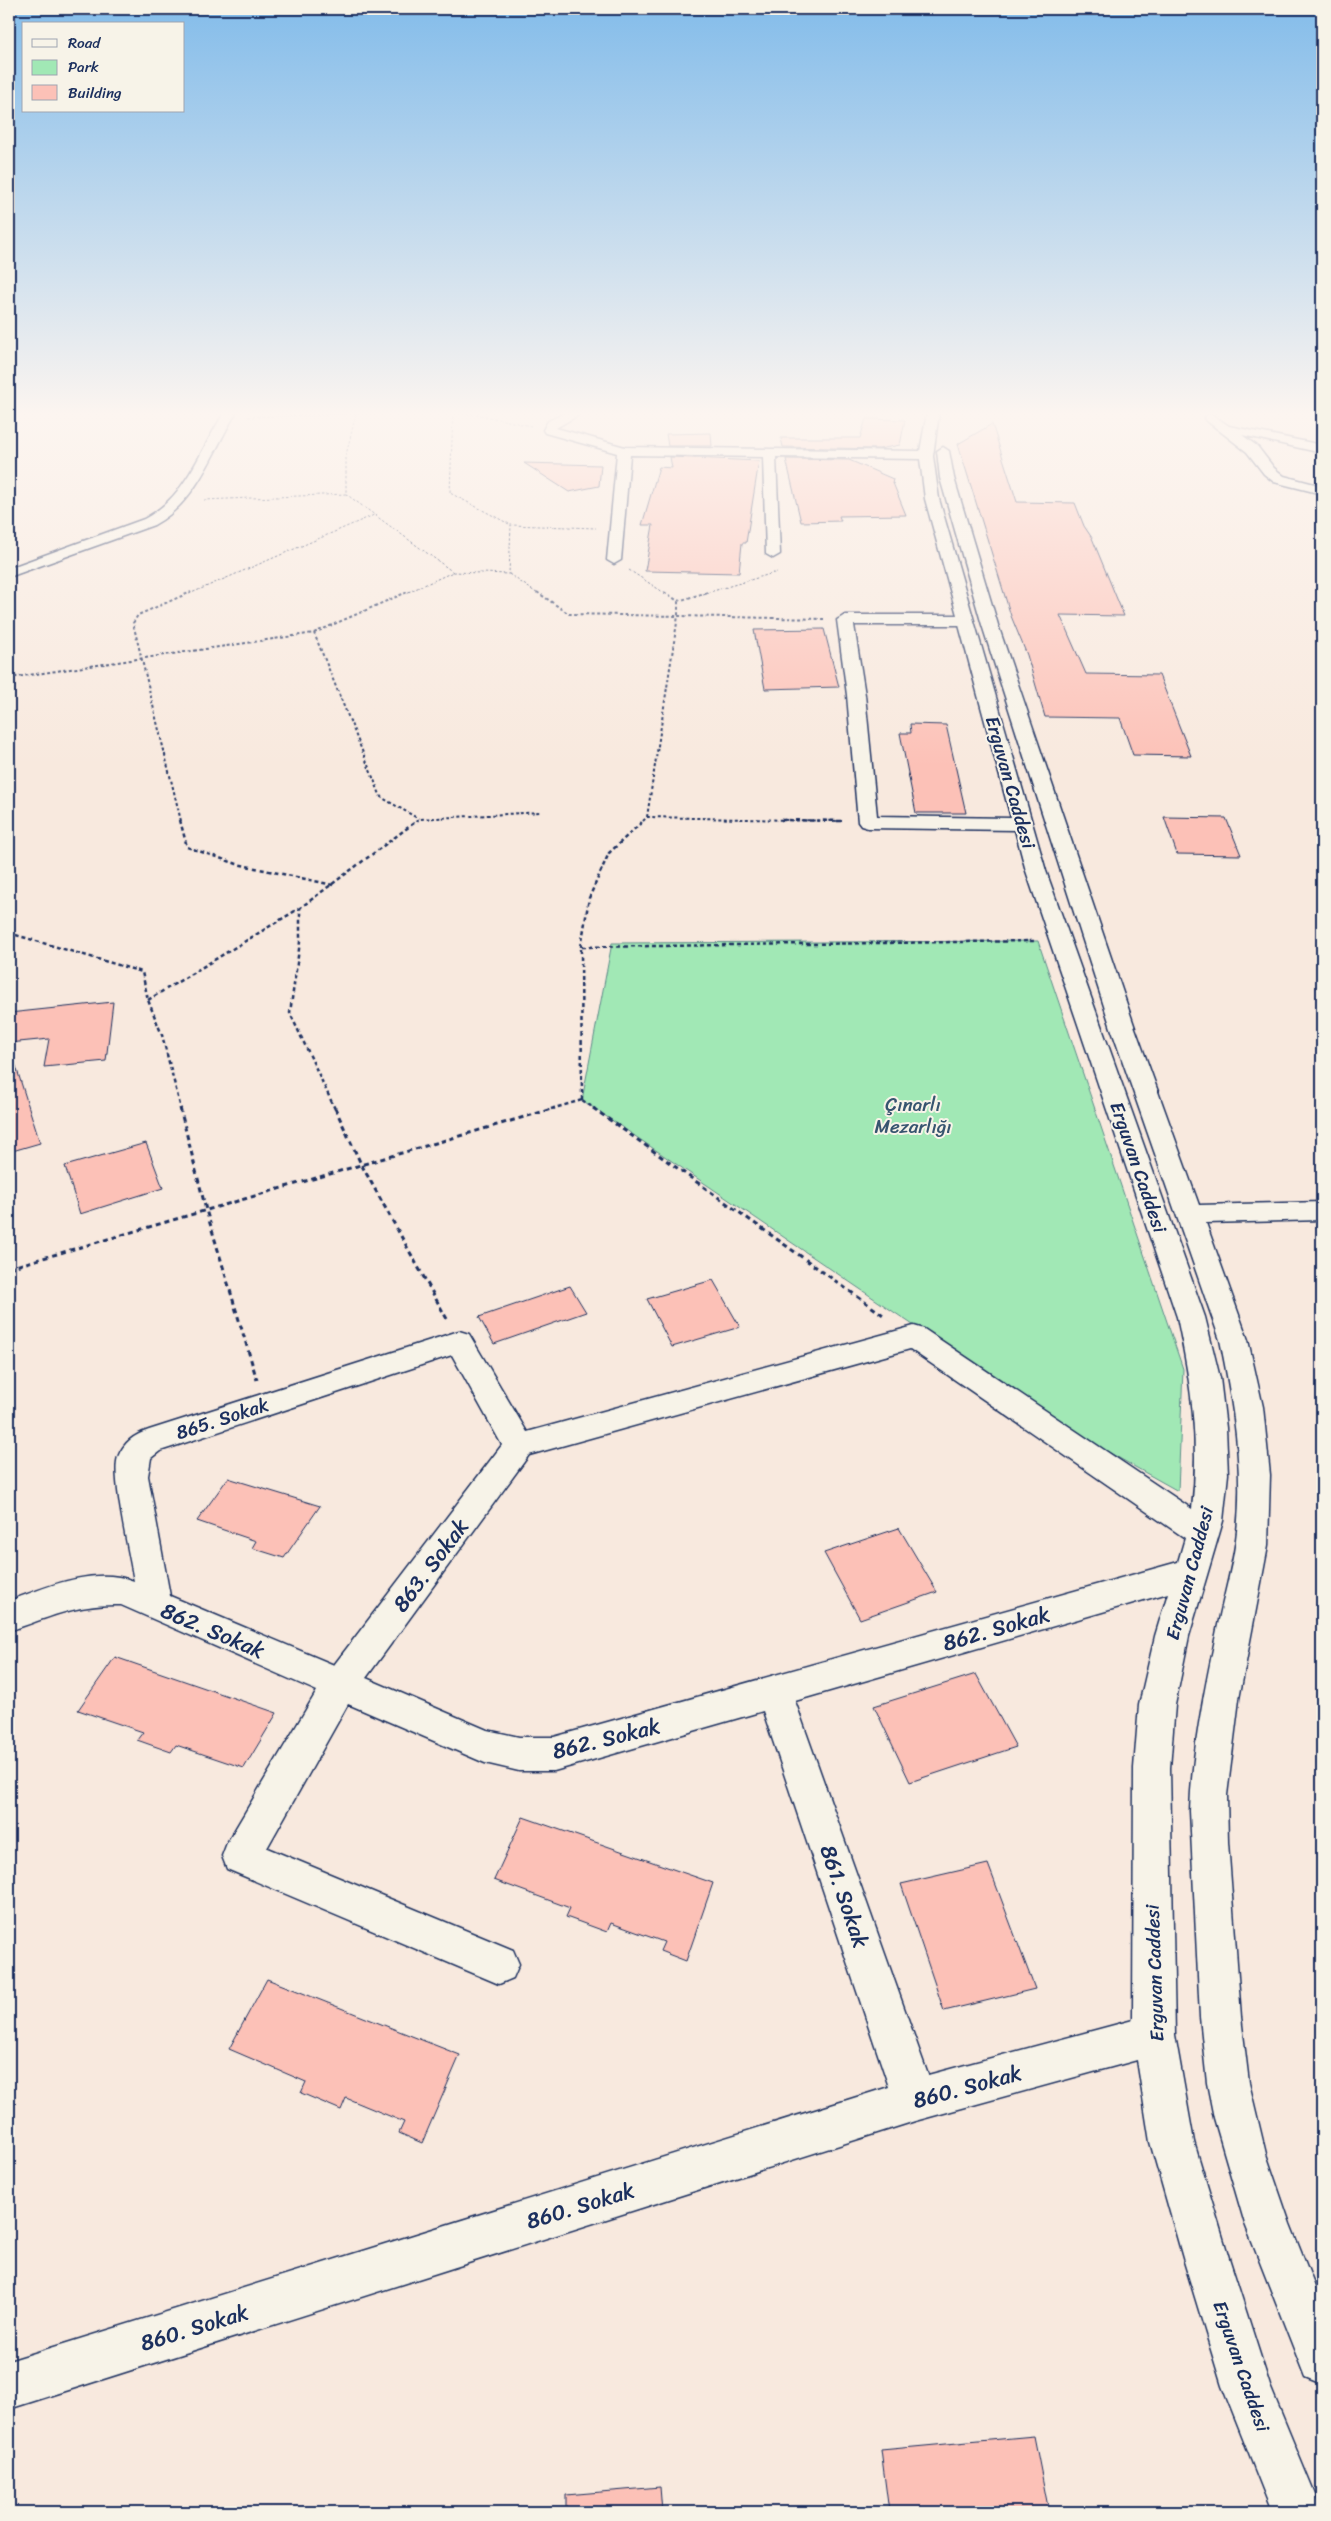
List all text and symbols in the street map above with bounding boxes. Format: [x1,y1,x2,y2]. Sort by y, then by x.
legend [22,22,185,112]
text: Road [68,30,101,56]
text: Park [68,54,99,80]
text: Building [68,80,122,106]
street label: Erguvan Caddesi [976,712,1045,853]
park label: Çınarlı Mezarlığı [874,1088,952,1143]
street label: Erguvan Caddesi [1101,1097,1177,1238]
street label: 865. Sokak [171,1388,273,1449]
street label: Erguvan Caddesi [1156,1502,1223,1643]
street label: 863. Sokak [382,1510,479,1621]
street label: 862. Sokak [154,1591,271,1670]
street label: 862. Sokak [938,1594,1055,1662]
street label: 862. Sokak [548,1706,665,1771]
street label: 861. Sokak [809,1839,880,1953]
street label: Erguvan Caddesi [1136,1903,1173,2042]
street label: 860. Sokak [908,2053,1026,2120]
street label: 860. Sokak [521,2170,639,2240]
street label: 860. Sokak [135,2292,253,2362]
street label: Erguvan Caddesi [1204,2296,1280,2437]

